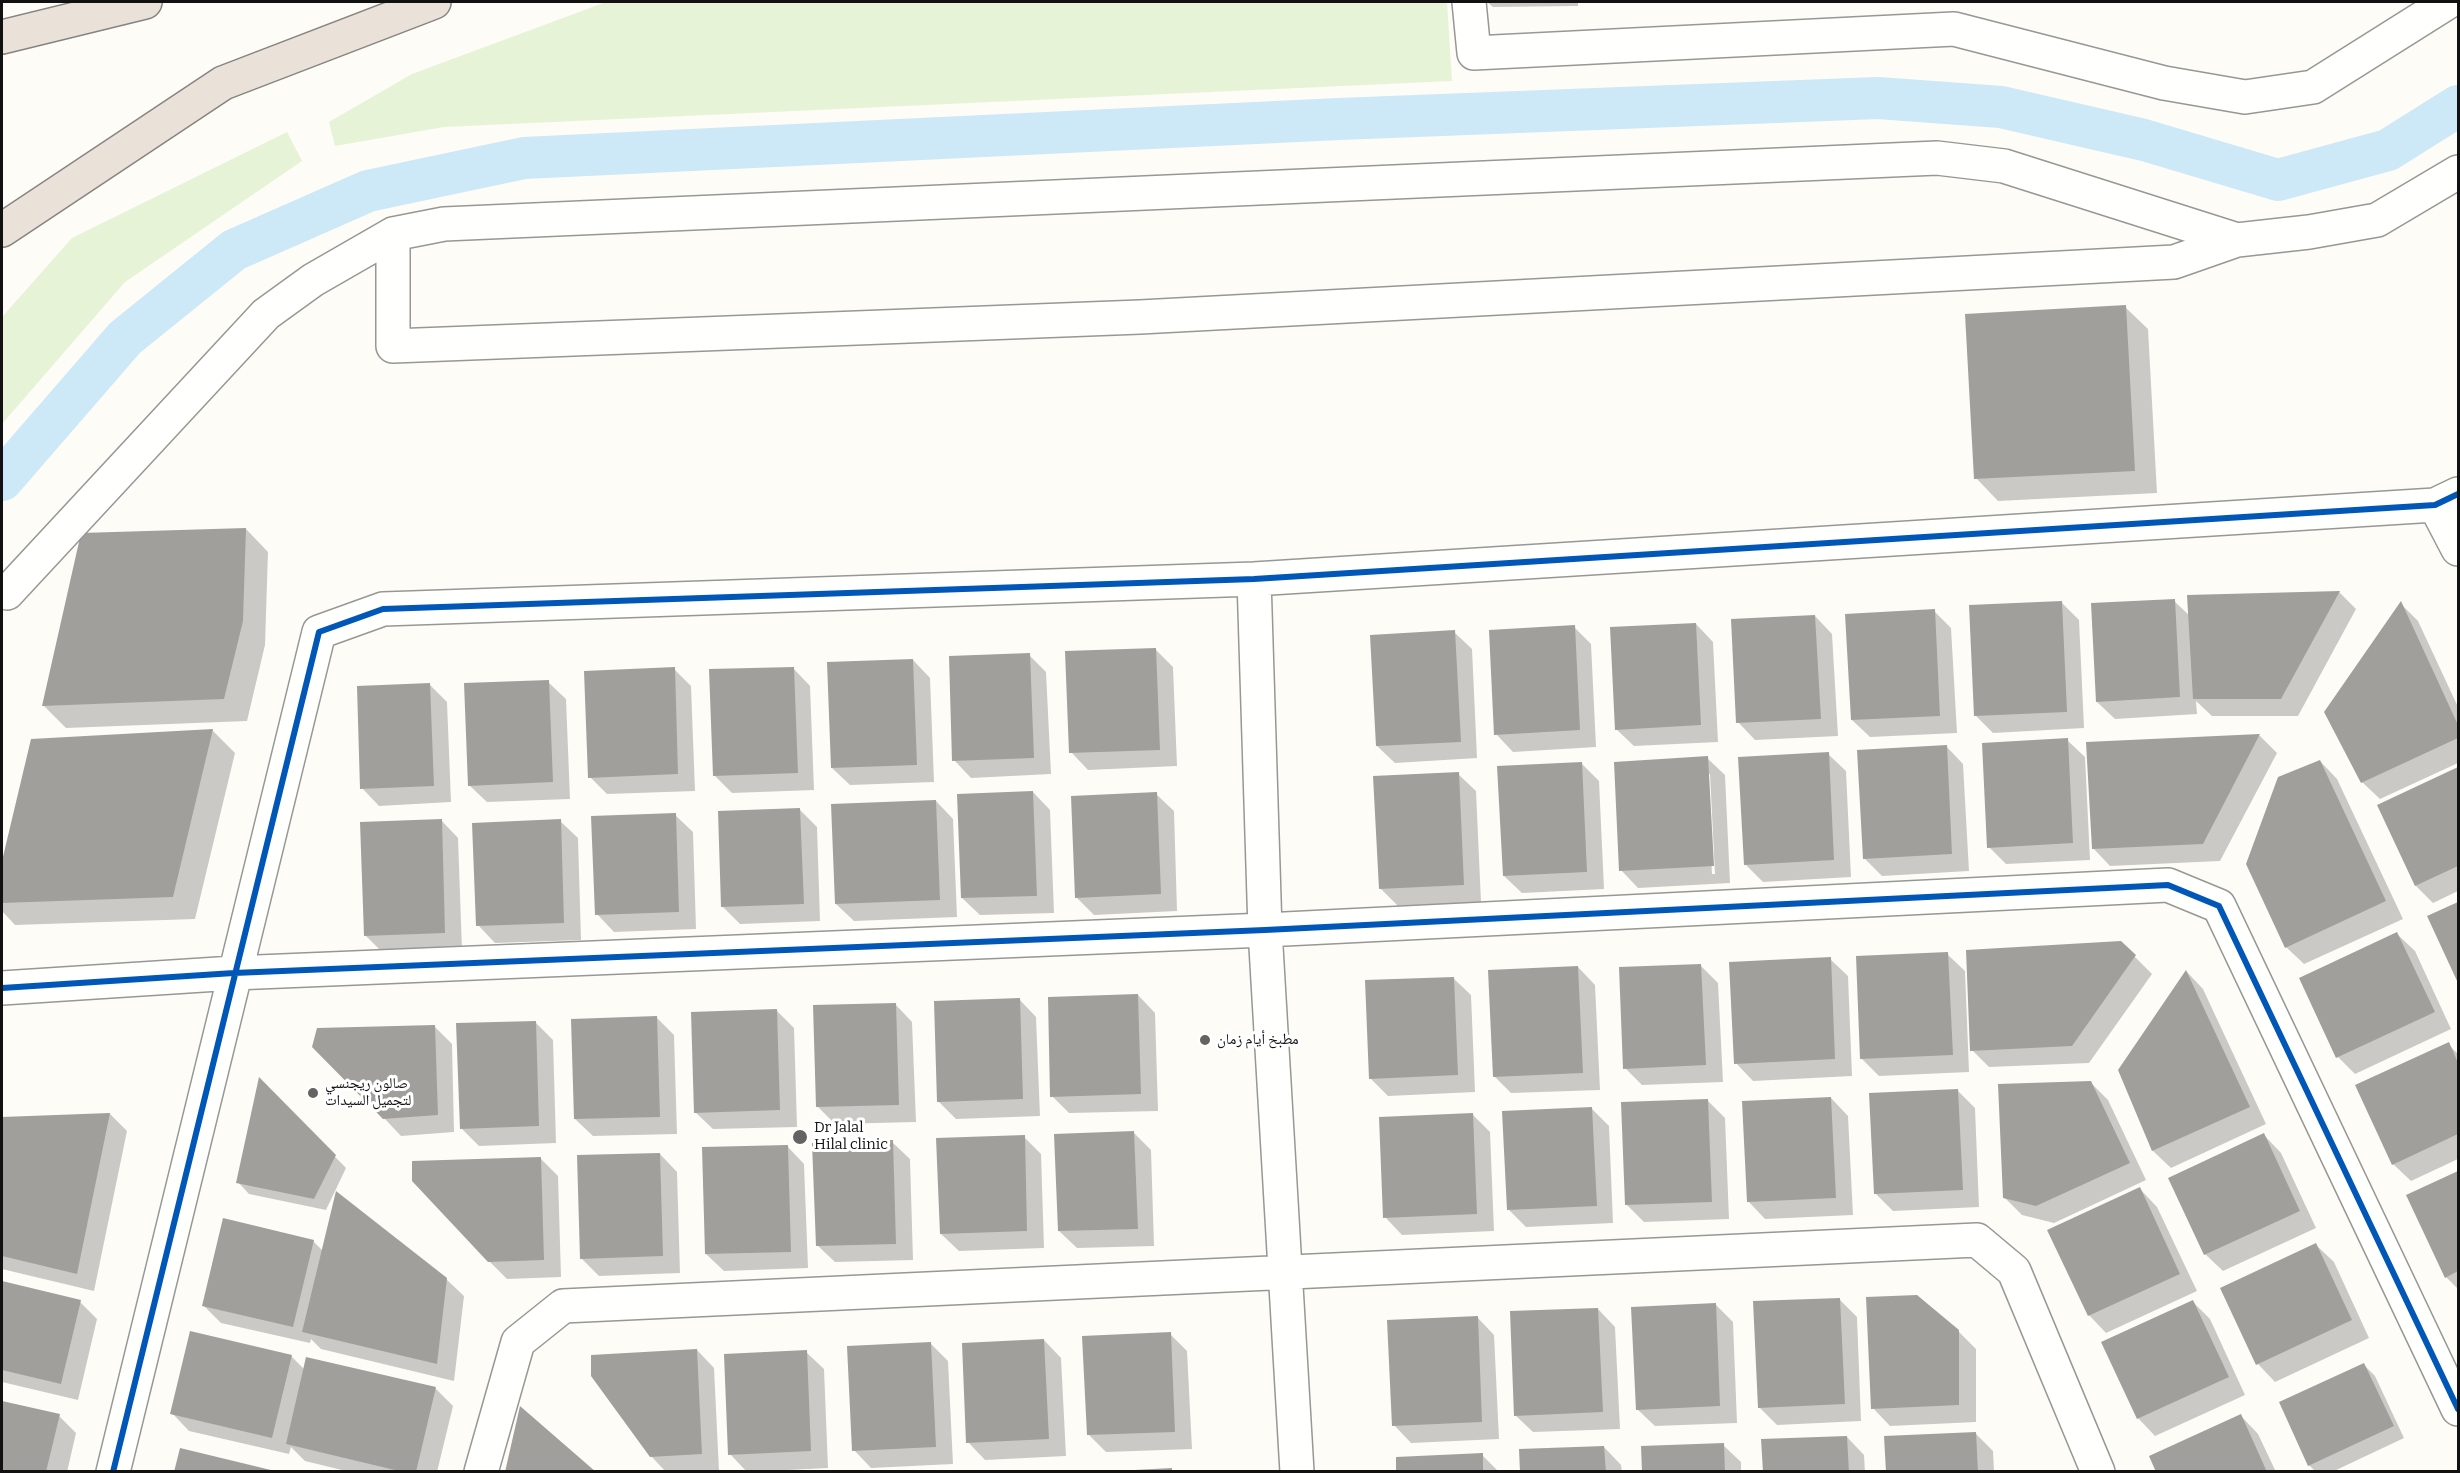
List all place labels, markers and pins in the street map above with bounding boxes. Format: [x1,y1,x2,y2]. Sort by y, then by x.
place label: مطبخ أيام زمان [1217,1031,1299,1049]
marker: مطبخ أيام زمان [1198,1033,1212,1047]
place label: صالون ريجنسي لتجميل السيدات [325,1075,411,1110]
marker: صالون ريجنسي لتجميل السيدات [306,1086,320,1100]
place label: Dr Jalal Hilal clinic [814,1119,888,1154]
marker: Dr Jalal Hilal clinic [791,1128,809,1146]

